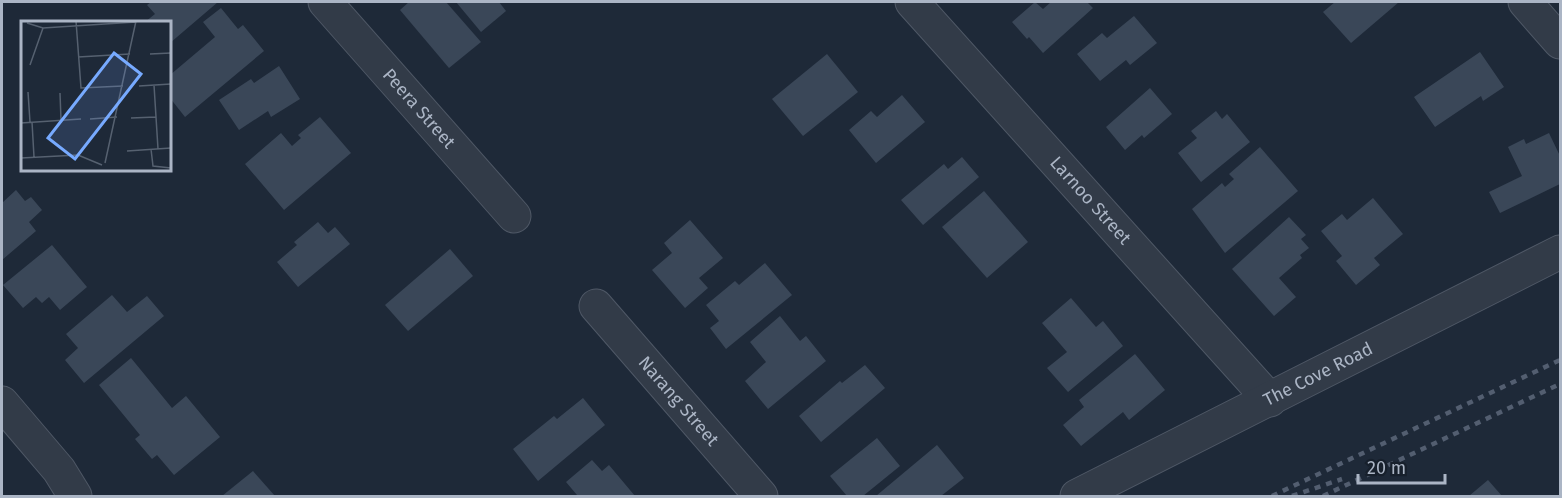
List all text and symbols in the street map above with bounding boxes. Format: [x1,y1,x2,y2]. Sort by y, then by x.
inset map [21,21,171,171]
street label: Peera Street [378,64,460,153]
street label: Larnoo Street [1045,152,1136,249]
street label: The Cove Road [1260,337,1376,411]
street label: Narang Street [634,352,724,451]
scale bar [1358,447,1445,485]
text: 20 m [1367,457,1406,479]

